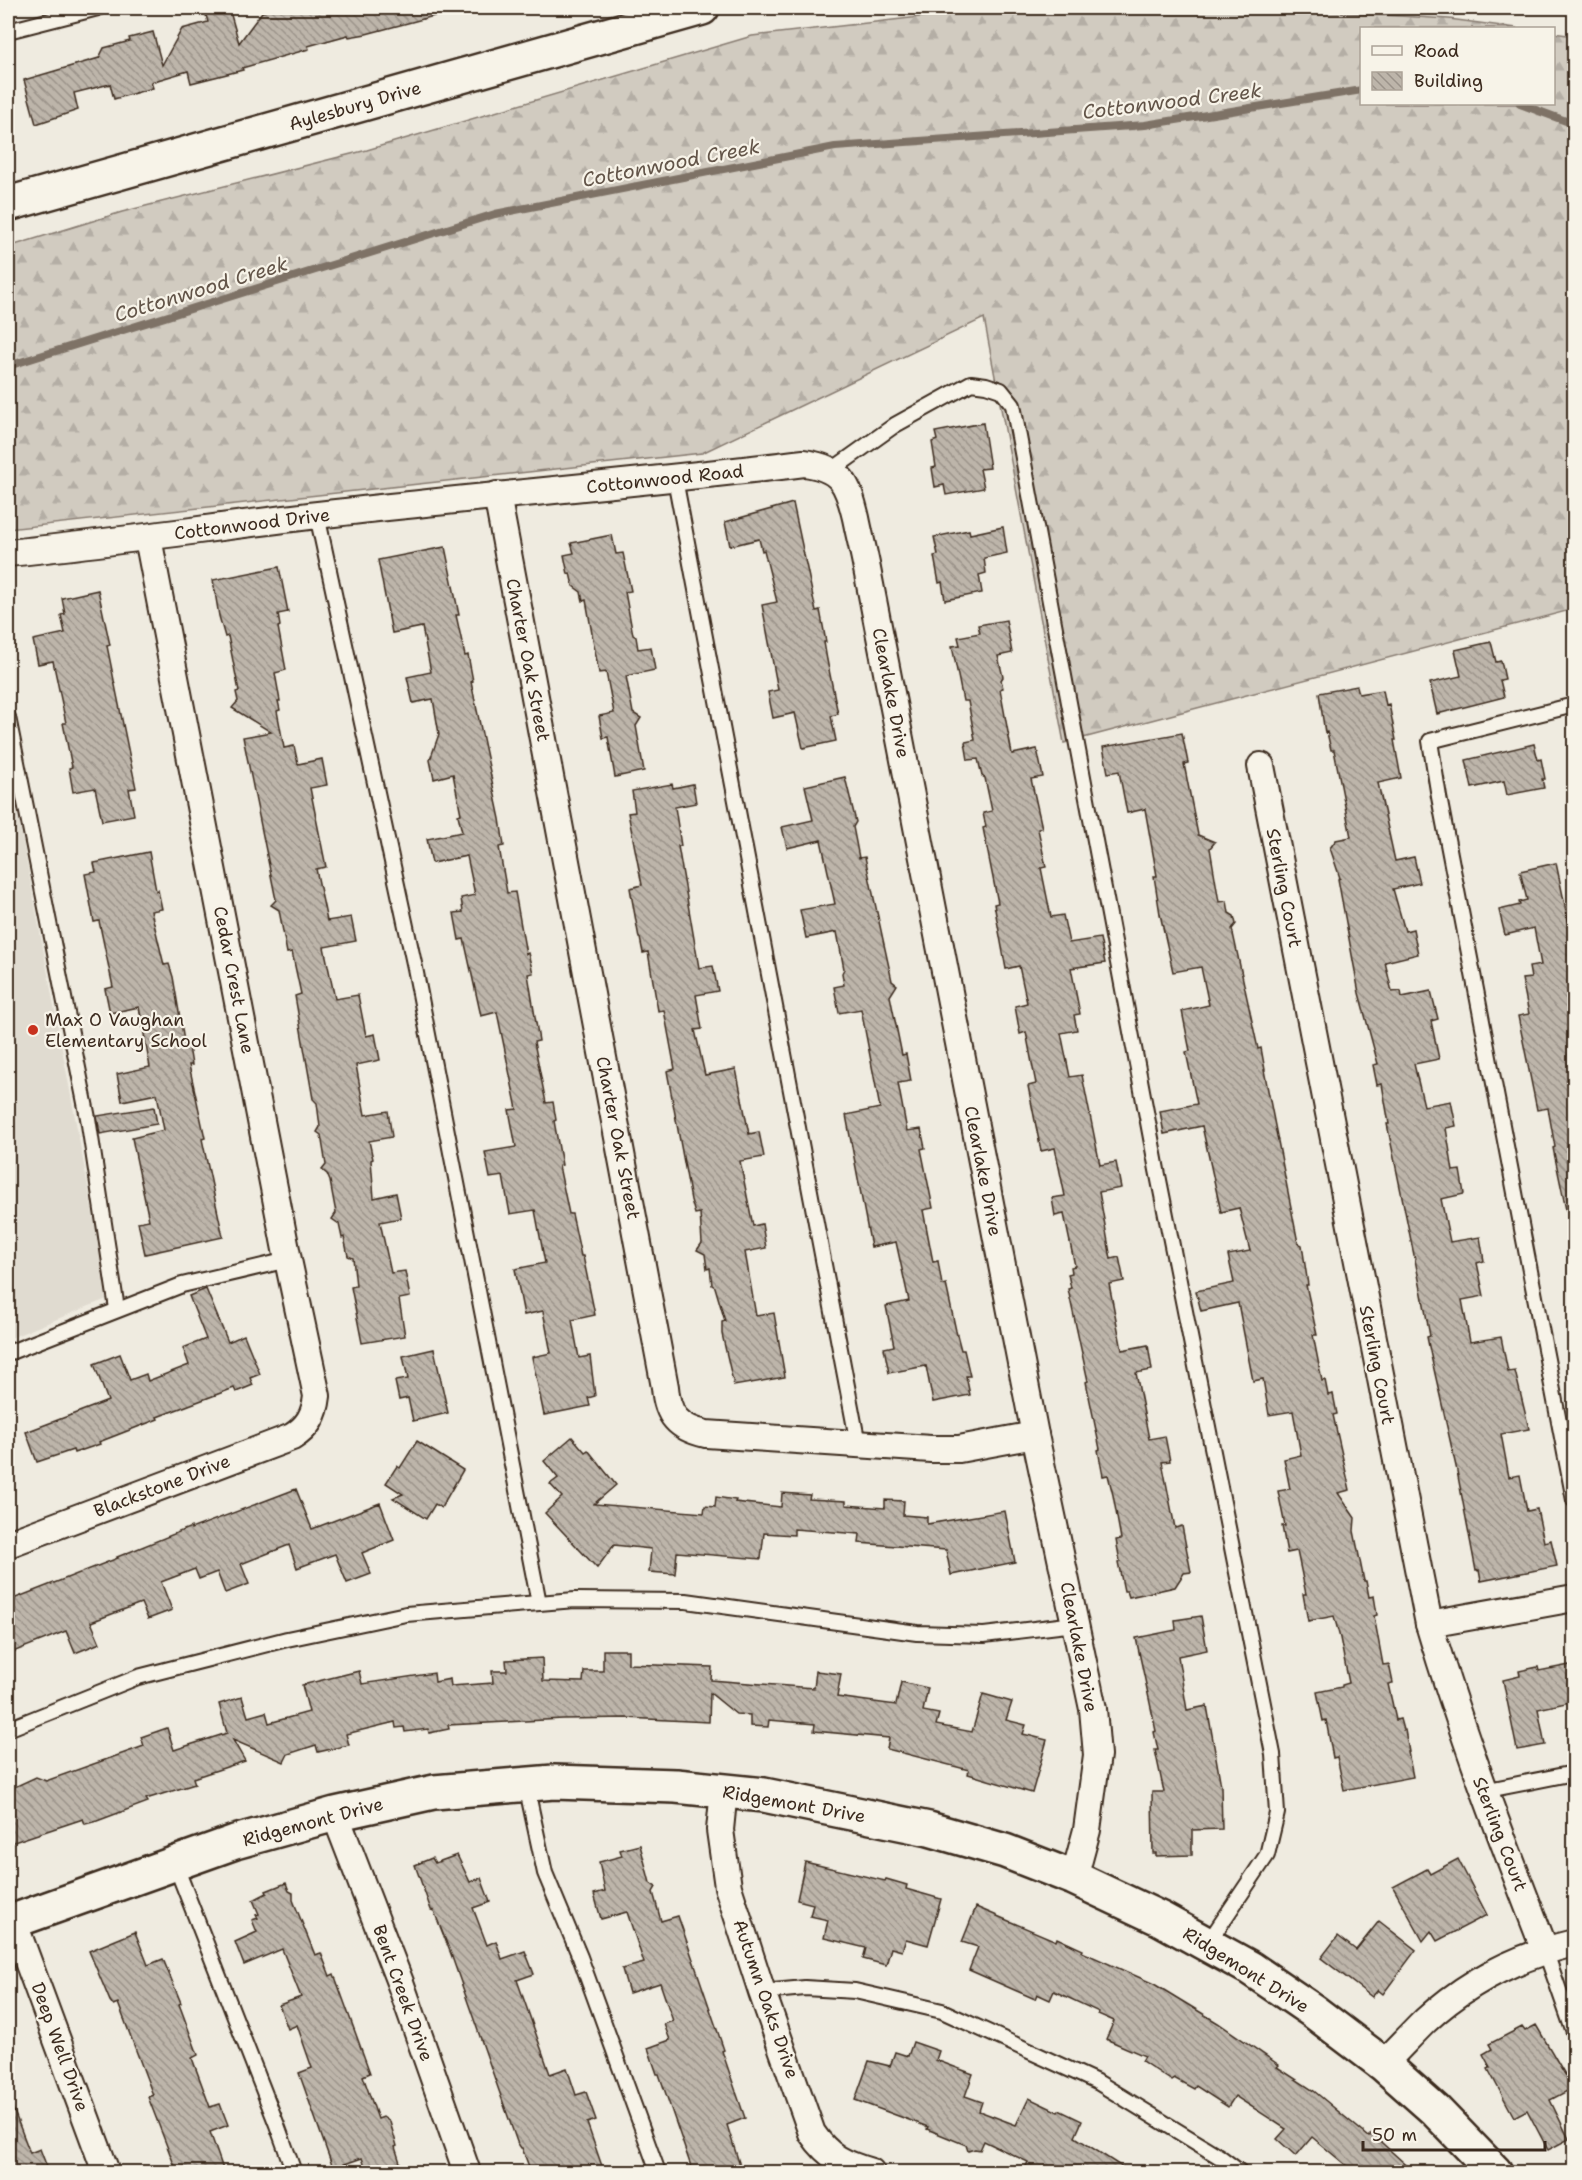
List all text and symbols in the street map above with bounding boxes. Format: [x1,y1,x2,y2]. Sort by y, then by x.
legend [1360,27,1555,105]
text: Road [1414,39,1459,63]
text: Building [1414,69,1483,93]
street label: Aylesbury Drive [286,76,424,136]
water label: Cottonwood Creek [1081,77,1264,125]
water label: Cottonwood Creek [580,133,763,193]
water label: Cottonwood Creek [111,250,292,328]
street label: Cottonwood Road [585,459,745,499]
street label: Cottonwood Drive [173,503,331,545]
street label: Charter Oak Street [500,576,556,744]
street label: Clearlake Drive [867,626,915,760]
street label: Sterling Court [1261,826,1307,950]
street label: Cedar Crest Lane [208,904,260,1056]
place label: Max O Vaughan Elementary School [45,1008,208,1053]
marker: Max O Vaughan Elementary School [26,1023,40,1037]
street label: Charter Oak Street [590,1054,646,1222]
street label: Clearlake Drive [959,1104,1007,1238]
street label: Sterling Court [1354,1303,1400,1427]
street label: Blackstone Drive [90,1449,234,1523]
street label: Clearlake Drive [1055,1580,1103,1714]
street label: Sterling Court [1467,1773,1533,1895]
street label: Ridgemont Drive [721,1780,867,1828]
street label: Ridgemont Drive [240,1792,386,1852]
street label: Autumn Oaks Drive [727,1916,805,2082]
street label: Bent Creek Drive [367,1921,439,2065]
street label: Ridgemont Drive [1178,1921,1314,2019]
street label: Deep Well Drive [26,1979,94,2115]
scale bar [1363,2114,1544,2152]
text: 50 m [1372,2123,1417,2147]

